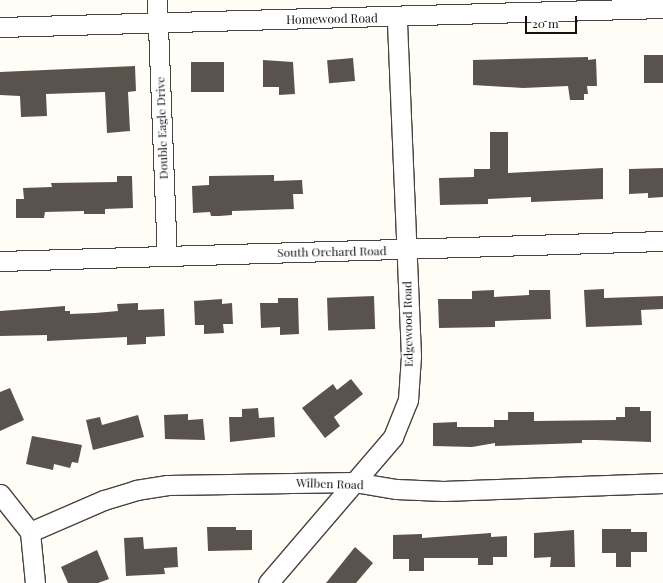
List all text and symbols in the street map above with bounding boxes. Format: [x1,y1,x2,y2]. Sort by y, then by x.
scale bar [527,8,579,34]
street label: Homewood Road [286,11,378,27]
text: 20 m [532,15,559,31]
street label: Double Eagle Drive [153,76,171,180]
street label: South Orchard Road [277,244,387,260]
street label: Edgewood Road [400,281,416,367]
street label: Wilben Road [296,476,364,492]

